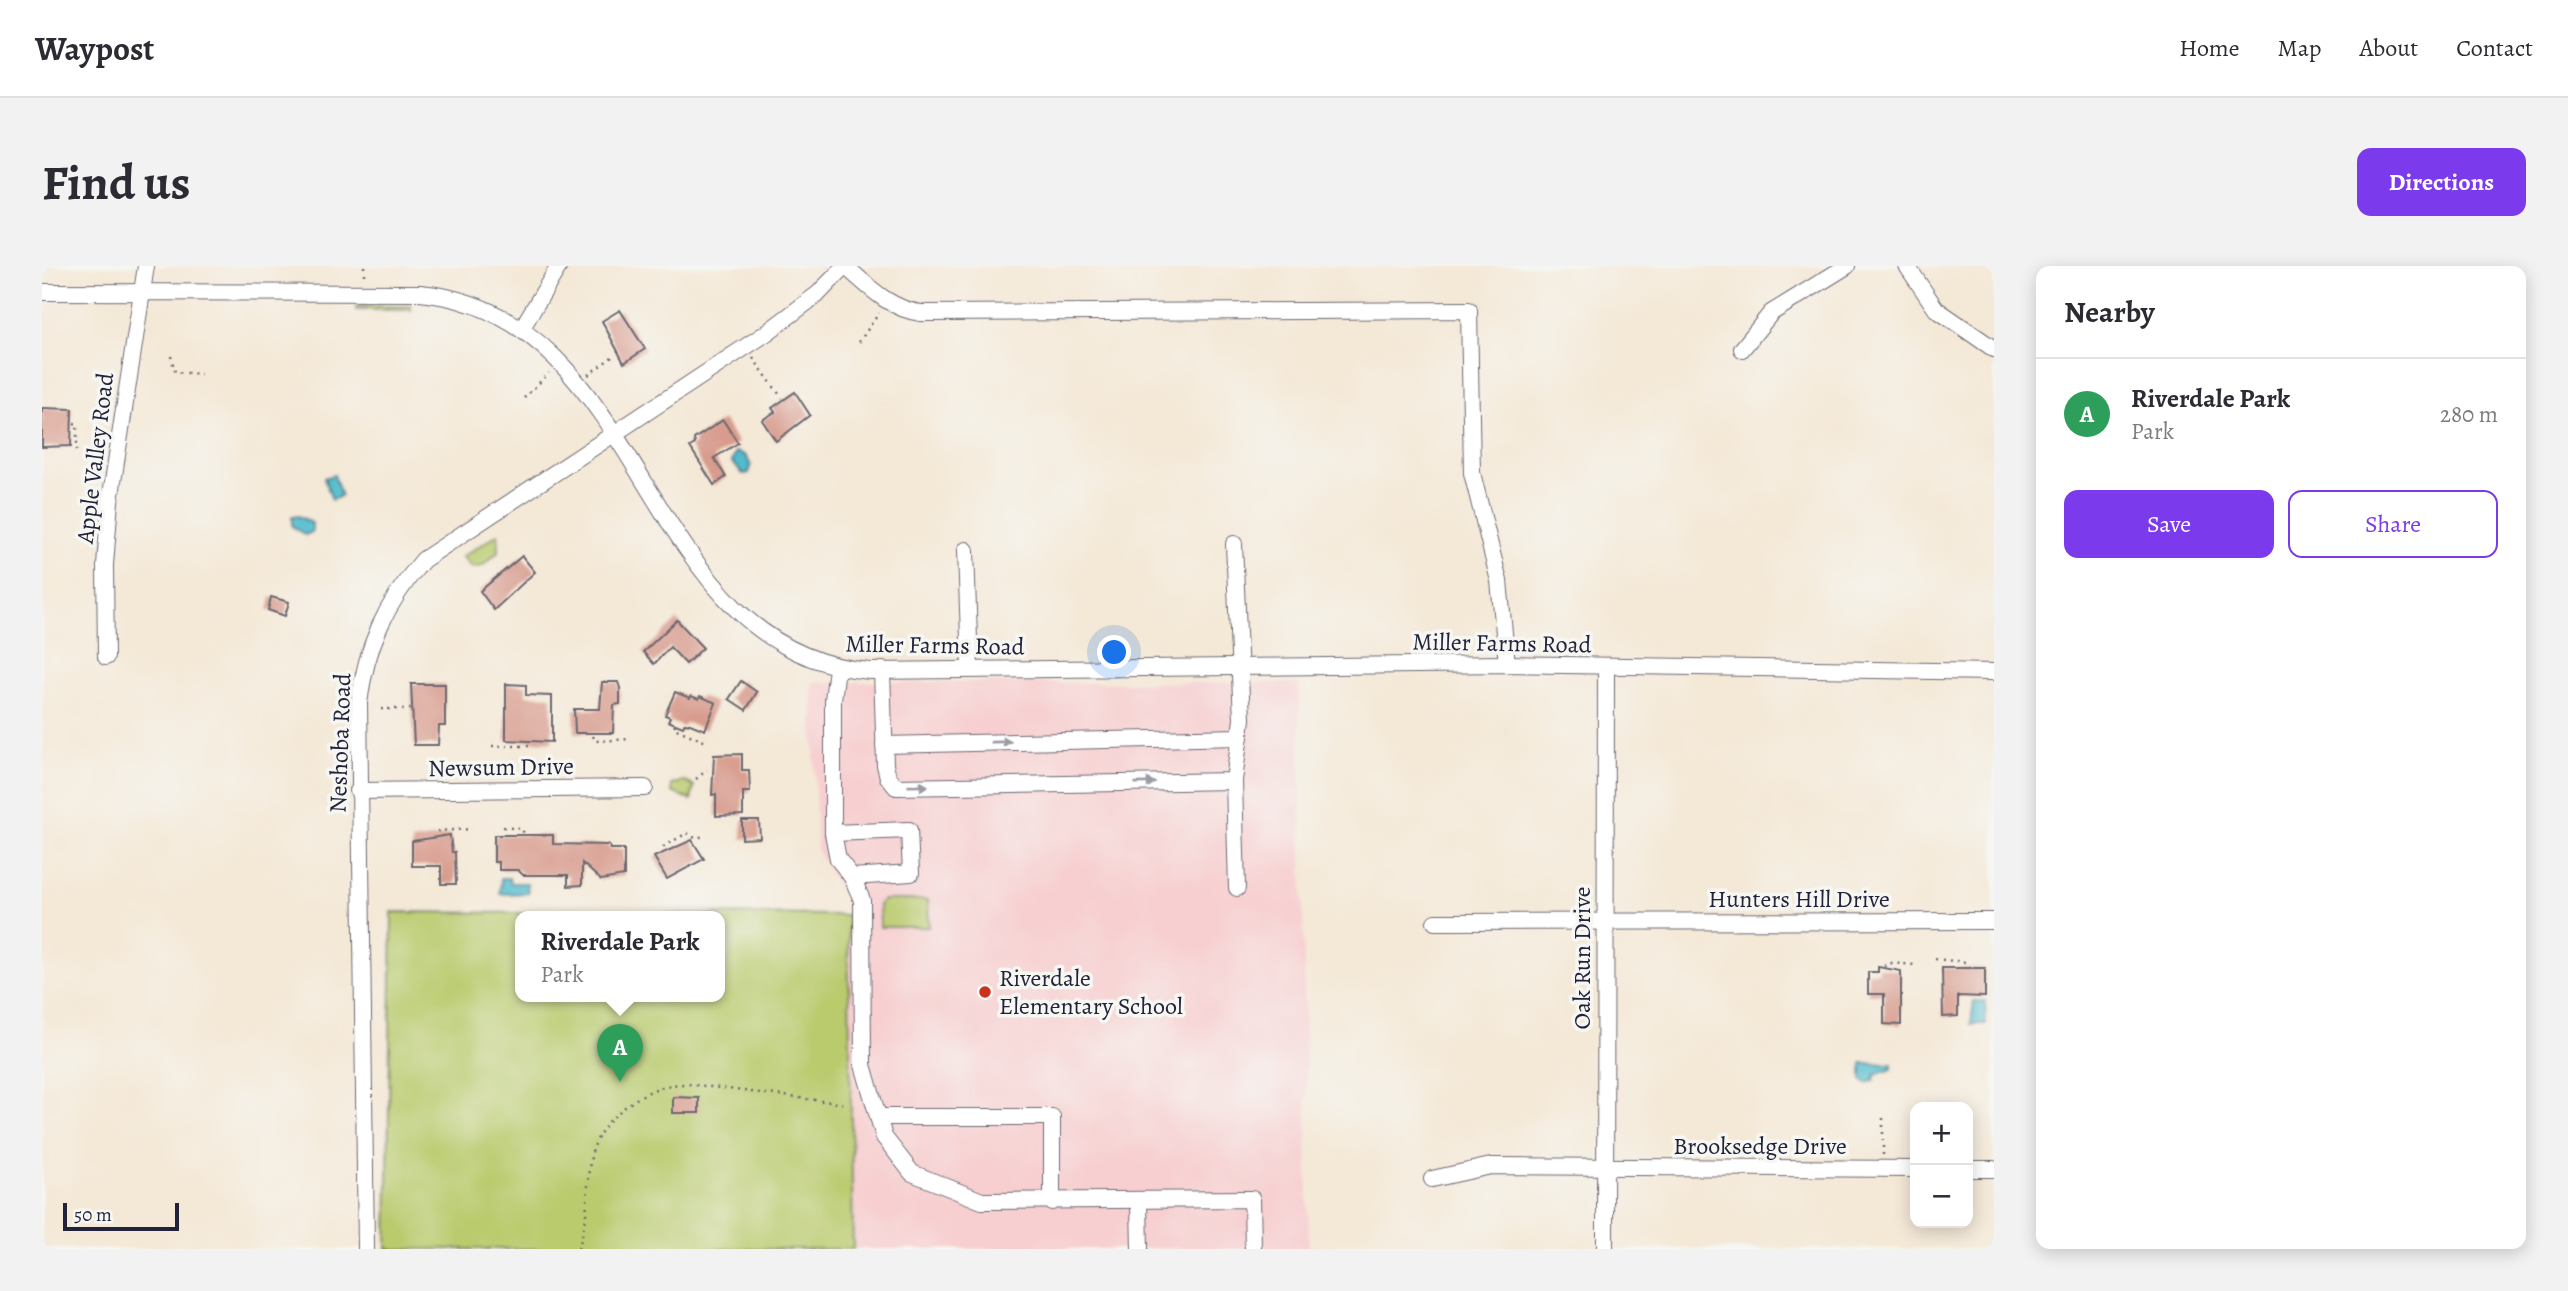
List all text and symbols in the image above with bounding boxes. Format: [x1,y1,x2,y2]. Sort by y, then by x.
text: Waypost [35,26,154,71]
text: Home [2179,32,2240,64]
text: Map [2278,32,2322,64]
text: About [2360,32,2418,64]
text: Contact [2456,32,2533,64]
button: Directions [2357,148,2526,216]
text: Find us [42,149,190,216]
text: Nearby [2064,292,2155,332]
street label: Apple Valley Road [69,371,121,546]
text: Riverdale Park [2131,381,2290,416]
text: A [2080,399,2094,430]
text: 280 m [2440,399,2498,430]
text: Park [2131,416,2174,447]
button: Save [2064,490,2274,558]
button: Share [2288,490,2498,558]
street label: Miller Farms Road [1412,625,1592,661]
street label: Miller Farms Road [845,627,1025,663]
your location [1097,635,1131,669]
street label: Neshoba Road [322,672,358,814]
one-way arrow [991,736,1013,748]
street label: Newsum Drive [428,750,574,784]
one-way arrow [1135,777,1157,789]
one-way arrow [907,781,929,792]
street label: Hunters Hill Drive [1708,883,1890,915]
street label: Oak Run Drive [1566,886,1598,1030]
popup [515,911,725,1002]
text: Riverdale Park [540,924,700,959]
text: Park [540,959,584,990]
place label: Riverdale Elementary School [999,962,1183,1022]
marker: Riverdale Elementary School [977,984,993,1000]
pin: A [597,1024,643,1082]
map controls [1910,1102,1973,1228]
button: + [1910,1102,1973,1165]
street label: Brooksedge Drive [1673,1130,1847,1162]
button: − [1910,1165,1973,1228]
scale bar [63,1200,178,1232]
text: 50 m [74,1202,112,1228]

